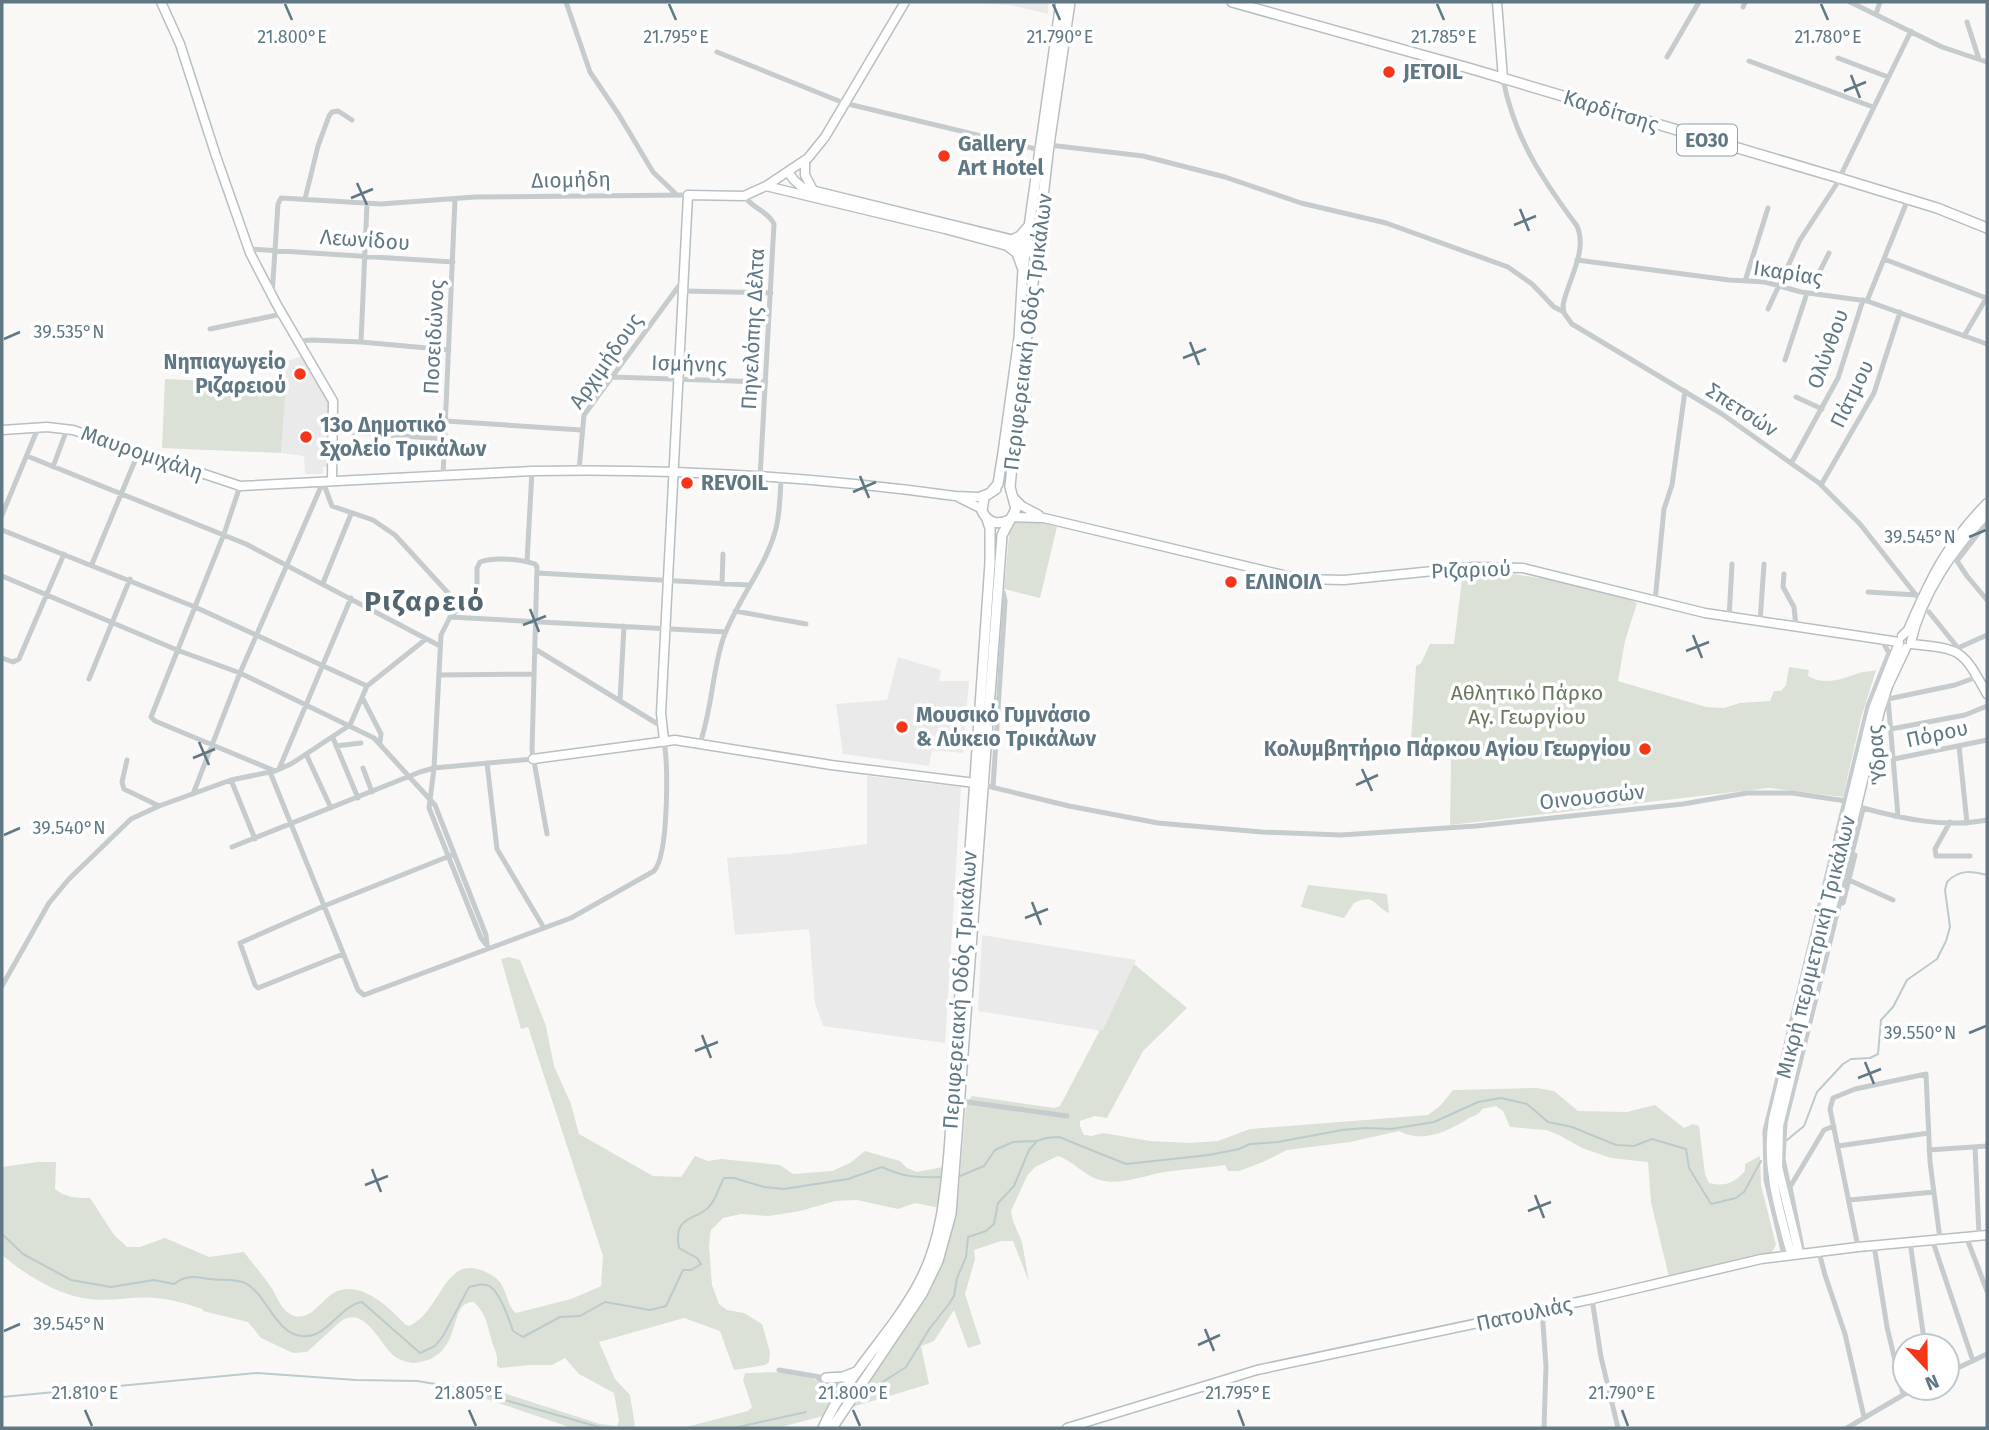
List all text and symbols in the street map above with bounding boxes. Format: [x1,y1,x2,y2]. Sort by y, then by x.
text: 21.800°E [257,26,327,48]
text: 21.795°E [643,26,709,48]
text: 21.790°E [1027,26,1093,48]
text: 21.785°E [1411,26,1477,48]
text: 21.780°E [1794,26,1862,48]
place label: JETOIL [1402,59,1463,85]
marker: JETOIL [1381,64,1397,80]
street label: Καρδίτσης [1560,84,1662,138]
road number: ΕΟ30 [1677,124,1737,156]
place label: Gallery Art Hotel [957,131,1044,181]
marker: Gallery Art Hotel [936,148,952,164]
street label: Διομήδη [531,166,611,194]
street label: Περιφερειακή Οδός Τρικάλων [998,192,1058,472]
street label: Λεωνίδου [319,224,411,256]
street label: Πηνελόπης Δέλτα [736,248,770,410]
street label: Ικαρίας [1752,255,1825,291]
street label: Ποσειδώνος [418,279,450,395]
street label: Ολύνθου [1802,306,1854,392]
street label: Αρχιμήδους [564,308,648,414]
text: 39.535°N [33,321,105,343]
place label: Νηπιαγωγείο Ριζαρειού [163,349,286,399]
street label: Ισμήνης [651,350,727,378]
street label: Πάτμου [1824,356,1880,432]
marker: Νηπιαγωγείο Ριζαρειού [292,366,308,382]
street label: Σπετσών [1701,377,1783,443]
place label: 13ο Δημοτικό Σχολείο Τρικάλων [320,412,487,462]
street label: Μαυρομιχάλη [77,420,207,486]
marker: 13ο Δημοτικό Σχολείο Τρικάλων [298,429,314,445]
place label: REVOIL [701,470,769,496]
marker: REVOIL [679,475,695,491]
text: 39.545°N [1884,526,1956,548]
street label: Ριζαριού [1431,556,1511,584]
place label: ΕΛΙΝΟΙΛ [1245,569,1322,595]
marker: ΕΛΙΝΟΙΛ [1223,574,1239,590]
district label: Ριζαρειό [364,585,486,618]
park label: Αθλητικό Πάρκο Αγ. Γεωργίου [1451,680,1603,730]
place label: Μουσικό Γυμνάσιο & Λύκειο Τρικάλων [916,702,1096,752]
street label: Πόρου [1904,715,1970,753]
marker: Μουσικό Γυμνάσιο & Λύκειο Τρικάλων [894,719,910,735]
street label: Ύδρας [1861,724,1893,786]
place label: Κολυμβητήριο Πάρκου Αγίου Γεωργίου [1264,736,1631,762]
marker: Κολυμβητήριο Πάρκου Αγίου Γεωργίου [1637,741,1653,757]
street label: Οινουσσών [1538,779,1646,815]
street label: Μικρή περιμετρική Τρικάλων [1771,813,1861,1081]
text: 39.540°N [32,817,106,839]
street label: Περιφερειακή Οδός Τρικάλων [937,850,983,1130]
text: 39.550°N [1884,1022,1956,1044]
street label: Πατουλιάς [1474,1291,1574,1337]
text: 39.545°N [33,1313,105,1335]
north arrow [1891,1332,1961,1402]
text: N [1922,1369,1942,1395]
text: 21.810°E [52,1382,118,1404]
text: 21.805°E [435,1382,503,1404]
text: 21.800°E [818,1382,888,1404]
text: 21.795°E [1205,1382,1271,1404]
text: 21.790°E [1589,1382,1655,1404]

